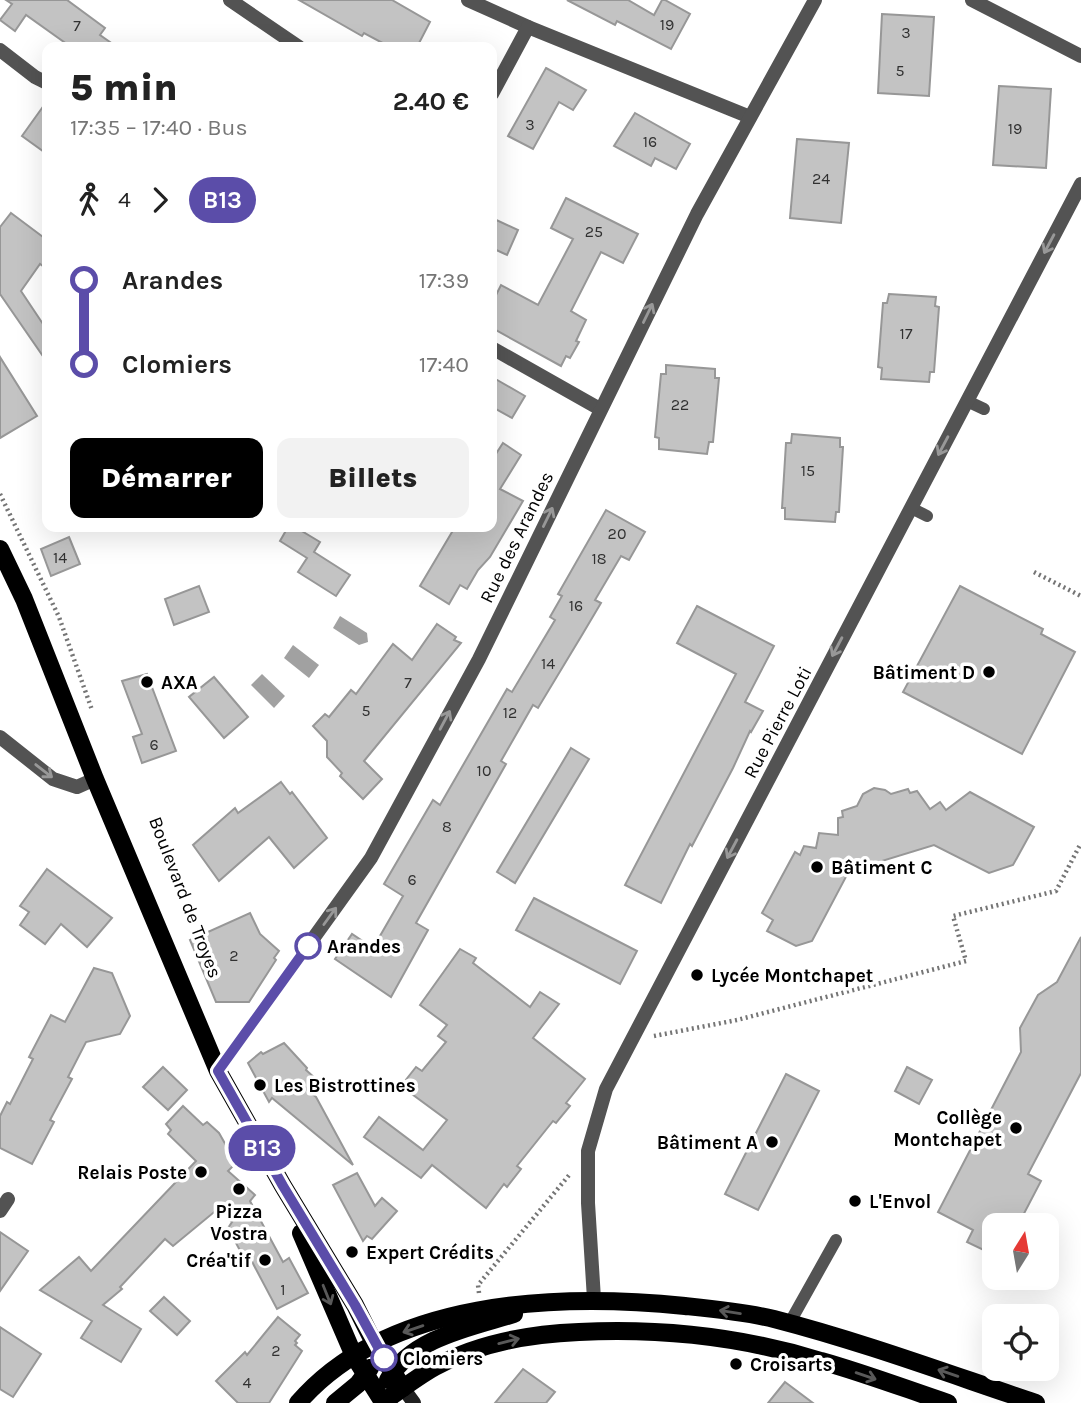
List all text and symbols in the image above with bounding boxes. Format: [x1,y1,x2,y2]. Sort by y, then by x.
house number: 19 [660,15,674,34]
house number: 7 [73,16,81,35]
house number: 3 [901,23,911,42]
house number: 5 [895,61,905,80]
text: 5 min [70,65,178,110]
text: 2.40 € [393,86,469,117]
text: 17:35 – 17:40 · Bus [70,114,248,141]
house number: 3 [525,115,535,134]
house number: 19 [1008,119,1022,138]
house number: 16 [643,132,657,151]
house number: 24 [812,169,830,188]
icon: walk [70,181,108,219]
icon: forward [141,181,179,219]
text: 4 [118,186,131,213]
text: B13 [203,186,242,214]
house number: 25 [585,222,603,241]
one-way arrow [1042,234,1056,254]
text: Arandes [122,265,223,296]
text: 17:39 [418,267,469,294]
one-way arrow [641,303,655,324]
house number: 17 [900,324,913,343]
text: Clomiers [122,349,232,380]
text: 17:40 [419,351,469,378]
house number: 22 [671,395,689,414]
one-way arrow [936,435,950,456]
button: Démarrer [70,438,263,518]
button: Billets [277,438,469,518]
house number: 15 [801,461,815,480]
street label: Rue des Arandes [476,468,558,607]
one-way arrow [541,507,555,528]
house number: 20 [608,524,626,543]
house number: 14 [53,548,67,567]
house number: 18 [591,549,607,568]
house number: 16 [569,596,583,615]
one-way arrow [830,636,844,657]
house number: 14 [541,654,555,673]
place label: Bâtiment D [873,662,975,684]
street label: Rue Pierre Loti [739,663,817,782]
marker: Bâtiment D [981,664,997,680]
place label: AXA [161,672,198,694]
house number: 7 [404,673,412,692]
marker: AXA [139,674,155,690]
house number: 5 [361,701,371,720]
house number: 12 [503,703,517,722]
one-way arrow [439,710,453,731]
house number: 6 [149,735,159,754]
house number: 10 [477,761,491,780]
one-way arrow [34,764,53,779]
street label: Boulevard de Troyes [144,814,226,981]
house number: 8 [442,817,452,836]
one-way arrow [725,838,739,858]
place label: Bâtiment C [831,857,932,879]
marker: Bâtiment C [809,859,825,875]
house number: 6 [407,870,417,889]
one-way arrow [323,907,337,926]
marker: Arandes [295,933,321,959]
place label: Arandes [327,936,401,958]
house number: 2 [229,946,239,965]
place label: Lycée Montchapet [711,965,873,987]
marker: Lycée Montchapet [689,967,705,983]
place label: Les Bistrottines [274,1075,416,1097]
marker: Les Bistrottines [252,1077,268,1093]
place label: Collège Montchapet [893,1107,1002,1151]
marker: Collège Montchapet [1008,1120,1024,1136]
line badge: B13 [222,1125,302,1171]
place label: Bâtiment A [657,1132,758,1154]
text: B13 [242,1134,282,1162]
marker: Bâtiment A [764,1134,780,1150]
place label: Relais Poste [77,1162,187,1184]
marker: Relais Poste [193,1164,209,1180]
marker: Pizza Vostra [231,1181,247,1197]
place label: L'Envol [869,1191,931,1213]
marker: L'Envol [847,1193,863,1209]
place label: Pizza Vostra [210,1201,268,1245]
north arrow [982,1213,1059,1290]
map controls [982,1213,1059,1381]
place label: Expert Crédits [366,1242,494,1264]
marker: Expert Crédits [344,1244,360,1260]
place label: Créa'tif [186,1250,252,1272]
marker: Créa'tif [257,1252,273,1268]
house number: 1 [280,1280,286,1299]
one-way arrow [321,1284,334,1305]
button: locate [982,1304,1059,1381]
one-way arrow [719,1305,742,1318]
one-way arrow [402,1324,424,1336]
one-way arrow [497,1334,520,1347]
house number: 2 [271,1341,281,1360]
marker: Clomiers [371,1345,397,1371]
place label: Clomiers [403,1348,483,1370]
place label: Croisarts [750,1354,833,1376]
marker: Croisarts [728,1356,744,1372]
one-way arrow [938,1366,960,1379]
one-way arrow [854,1371,876,1383]
house number: 4 [243,1373,252,1392]

